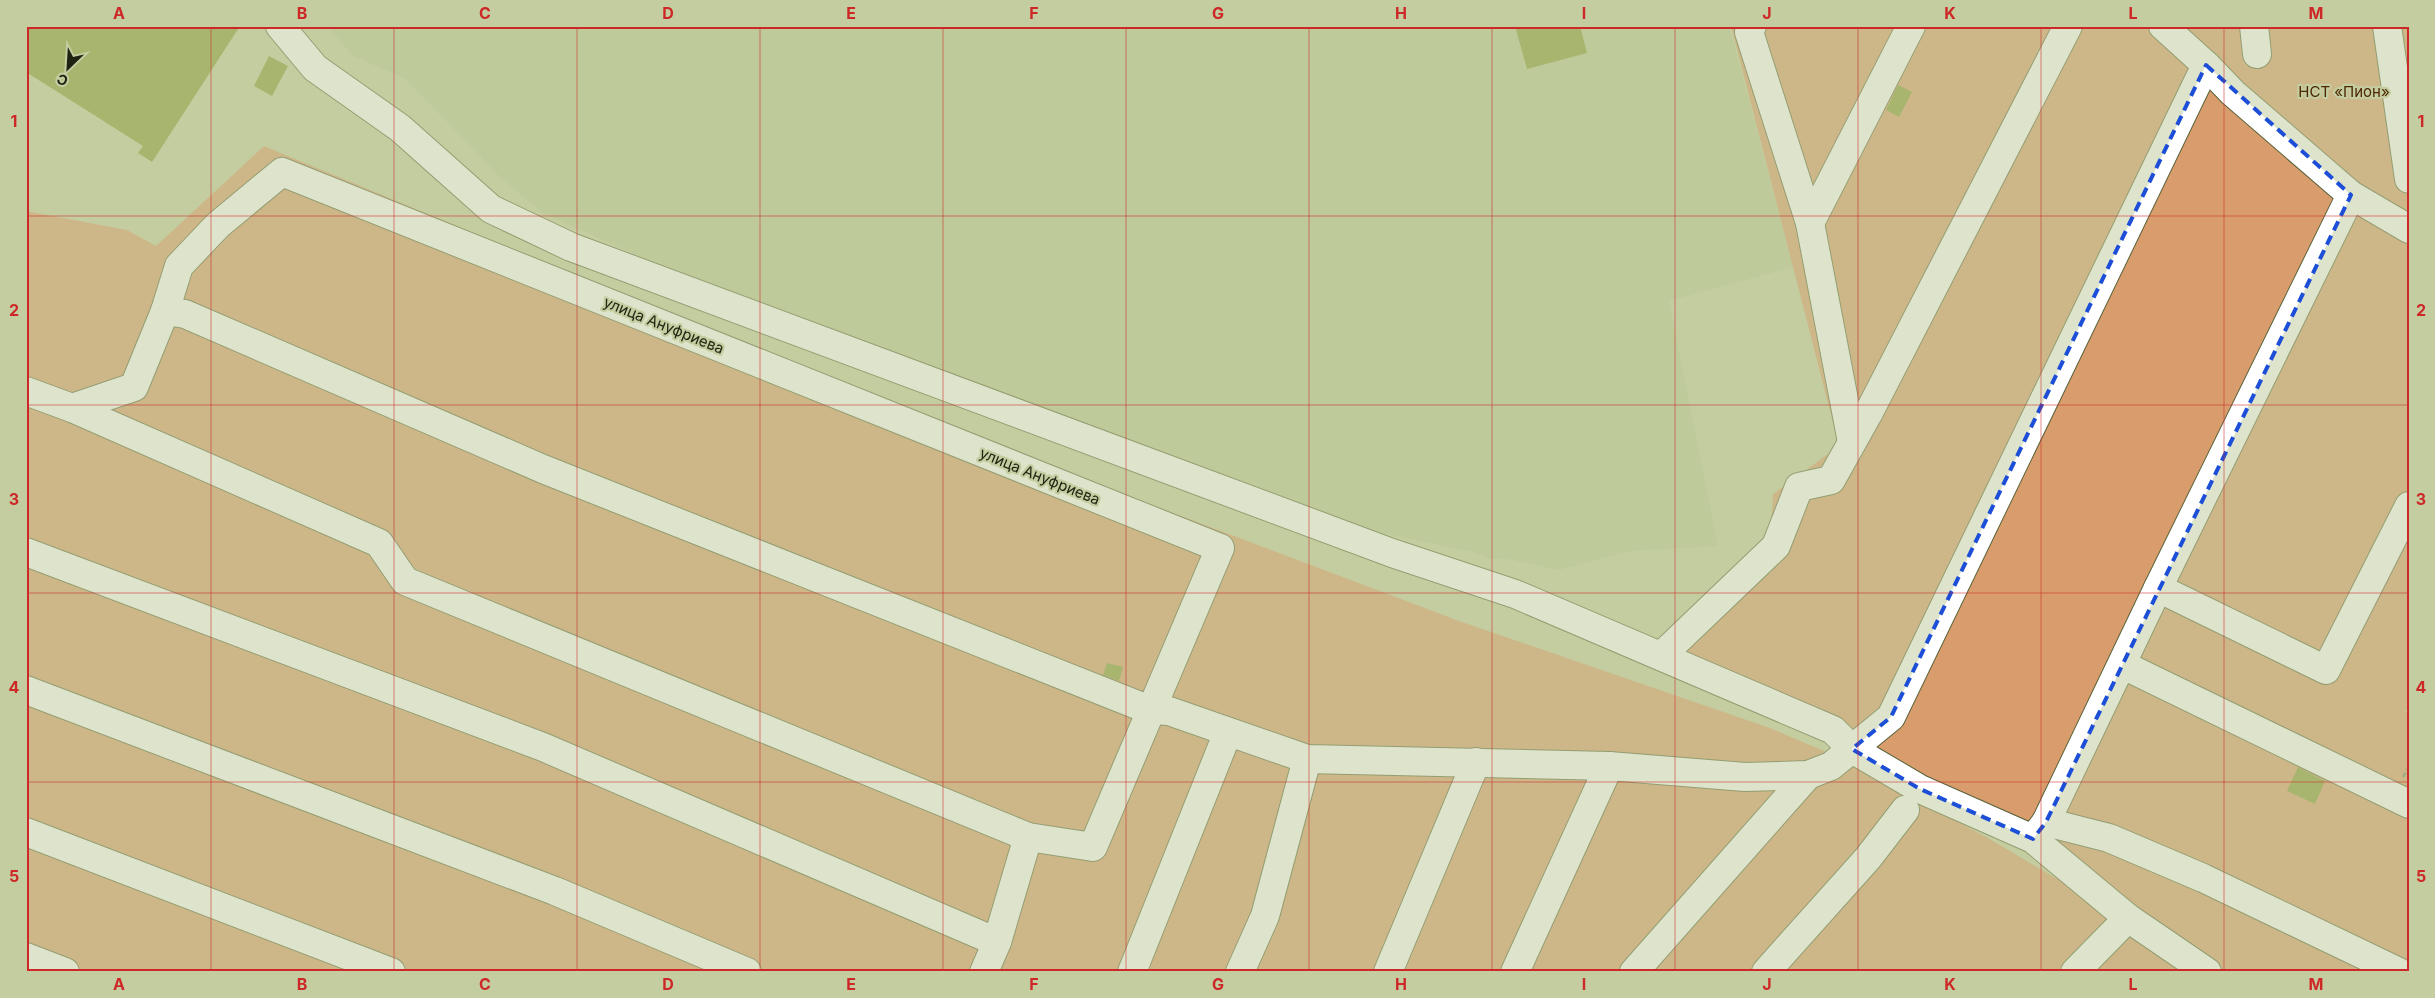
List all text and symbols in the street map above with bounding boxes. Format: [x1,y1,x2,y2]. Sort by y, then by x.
text: A [113,3,125,23]
text: B [297,3,307,23]
text: C [479,3,491,23]
text: D [662,3,674,23]
text: E [846,3,856,23]
text: F [1029,3,1039,23]
text: G [1212,3,1224,23]
text: H [1395,3,1407,23]
text: I [1582,3,1586,23]
text: J [1762,3,1772,23]
text: K [1944,3,1956,23]
text: L [2128,3,2138,23]
text: M [2309,3,2323,23]
north arrow [42,42,92,92]
text: С [54,70,71,90]
park label: НСТ «Пион» [2298,82,2390,101]
text: 1 [11,111,17,131]
text: 1 [2418,111,2424,131]
street label: улица Ануфриева [601,292,727,358]
text: 2 [9,300,19,320]
text: 2 [2416,300,2426,320]
street label: улица Ануфриева [977,443,1103,509]
text: 3 [9,489,19,509]
text: 3 [2416,489,2426,509]
text: 4 [9,677,20,697]
text: 4 [2416,677,2427,697]
text: 5 [9,866,19,886]
text: 5 [2416,866,2426,886]
text: A [113,974,125,994]
text: B [297,974,307,994]
text: C [479,974,491,994]
text: D [662,974,674,994]
text: E [846,974,856,994]
text: F [1029,974,1039,994]
text: G [1212,974,1224,994]
text: H [1395,974,1407,994]
text: I [1582,974,1586,994]
text: J [1762,974,1772,994]
text: K [1944,974,1956,994]
text: L [2128,974,2138,994]
text: M [2309,974,2323,994]

